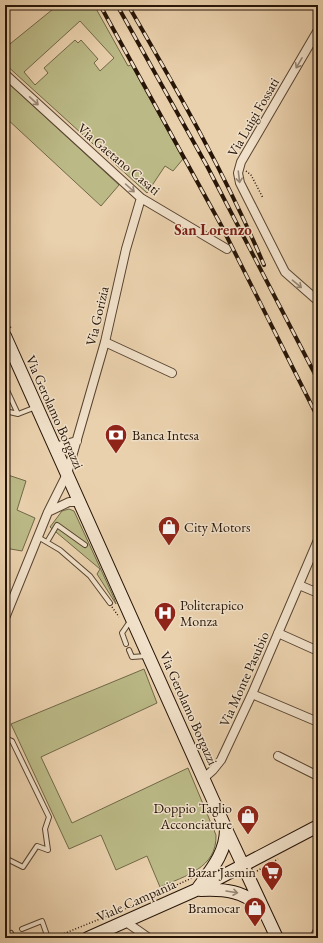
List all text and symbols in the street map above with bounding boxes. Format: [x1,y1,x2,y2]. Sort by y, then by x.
one-way arrow [294,57,302,69]
street label: Via Luigi Fossati [223,74,283,160]
one-way arrow [29,96,39,106]
street label: Via Gaetano Casati [74,119,165,199]
one-way arrow [236,170,243,183]
one-way arrow [125,184,135,193]
district label: San Lorenzo [174,220,252,239]
one-way arrow [292,279,303,288]
street label: Via Gorizia [81,284,113,347]
street label: Via Gerolamo Borgazzi [22,352,88,472]
bank icon: Banca Intesa [103,422,129,455]
place label: Banca Intesa [132,426,200,444]
shop icon: City Motors [156,514,182,547]
place label: City Motors [184,518,251,536]
place label: Politerapico Monza [180,596,244,630]
hospital icon: Politerapico Monza [152,600,178,633]
street label: Via Monte Pasubio [215,629,273,729]
street label: Via Gerolamo Borgazzi [156,648,222,768]
place label: Doppio Taglio Acconciature [154,799,233,833]
shop icon: Doppio Taglio Acconciature [235,803,261,836]
supermarket icon: Bazar Jasmin [259,859,285,892]
place label: Bazar Jasmin [188,863,257,881]
street label: Viale Campania [93,874,179,926]
one-way arrow [225,888,238,896]
shop icon: Bramocar [242,895,268,928]
place label: Bramocar [188,899,240,917]

